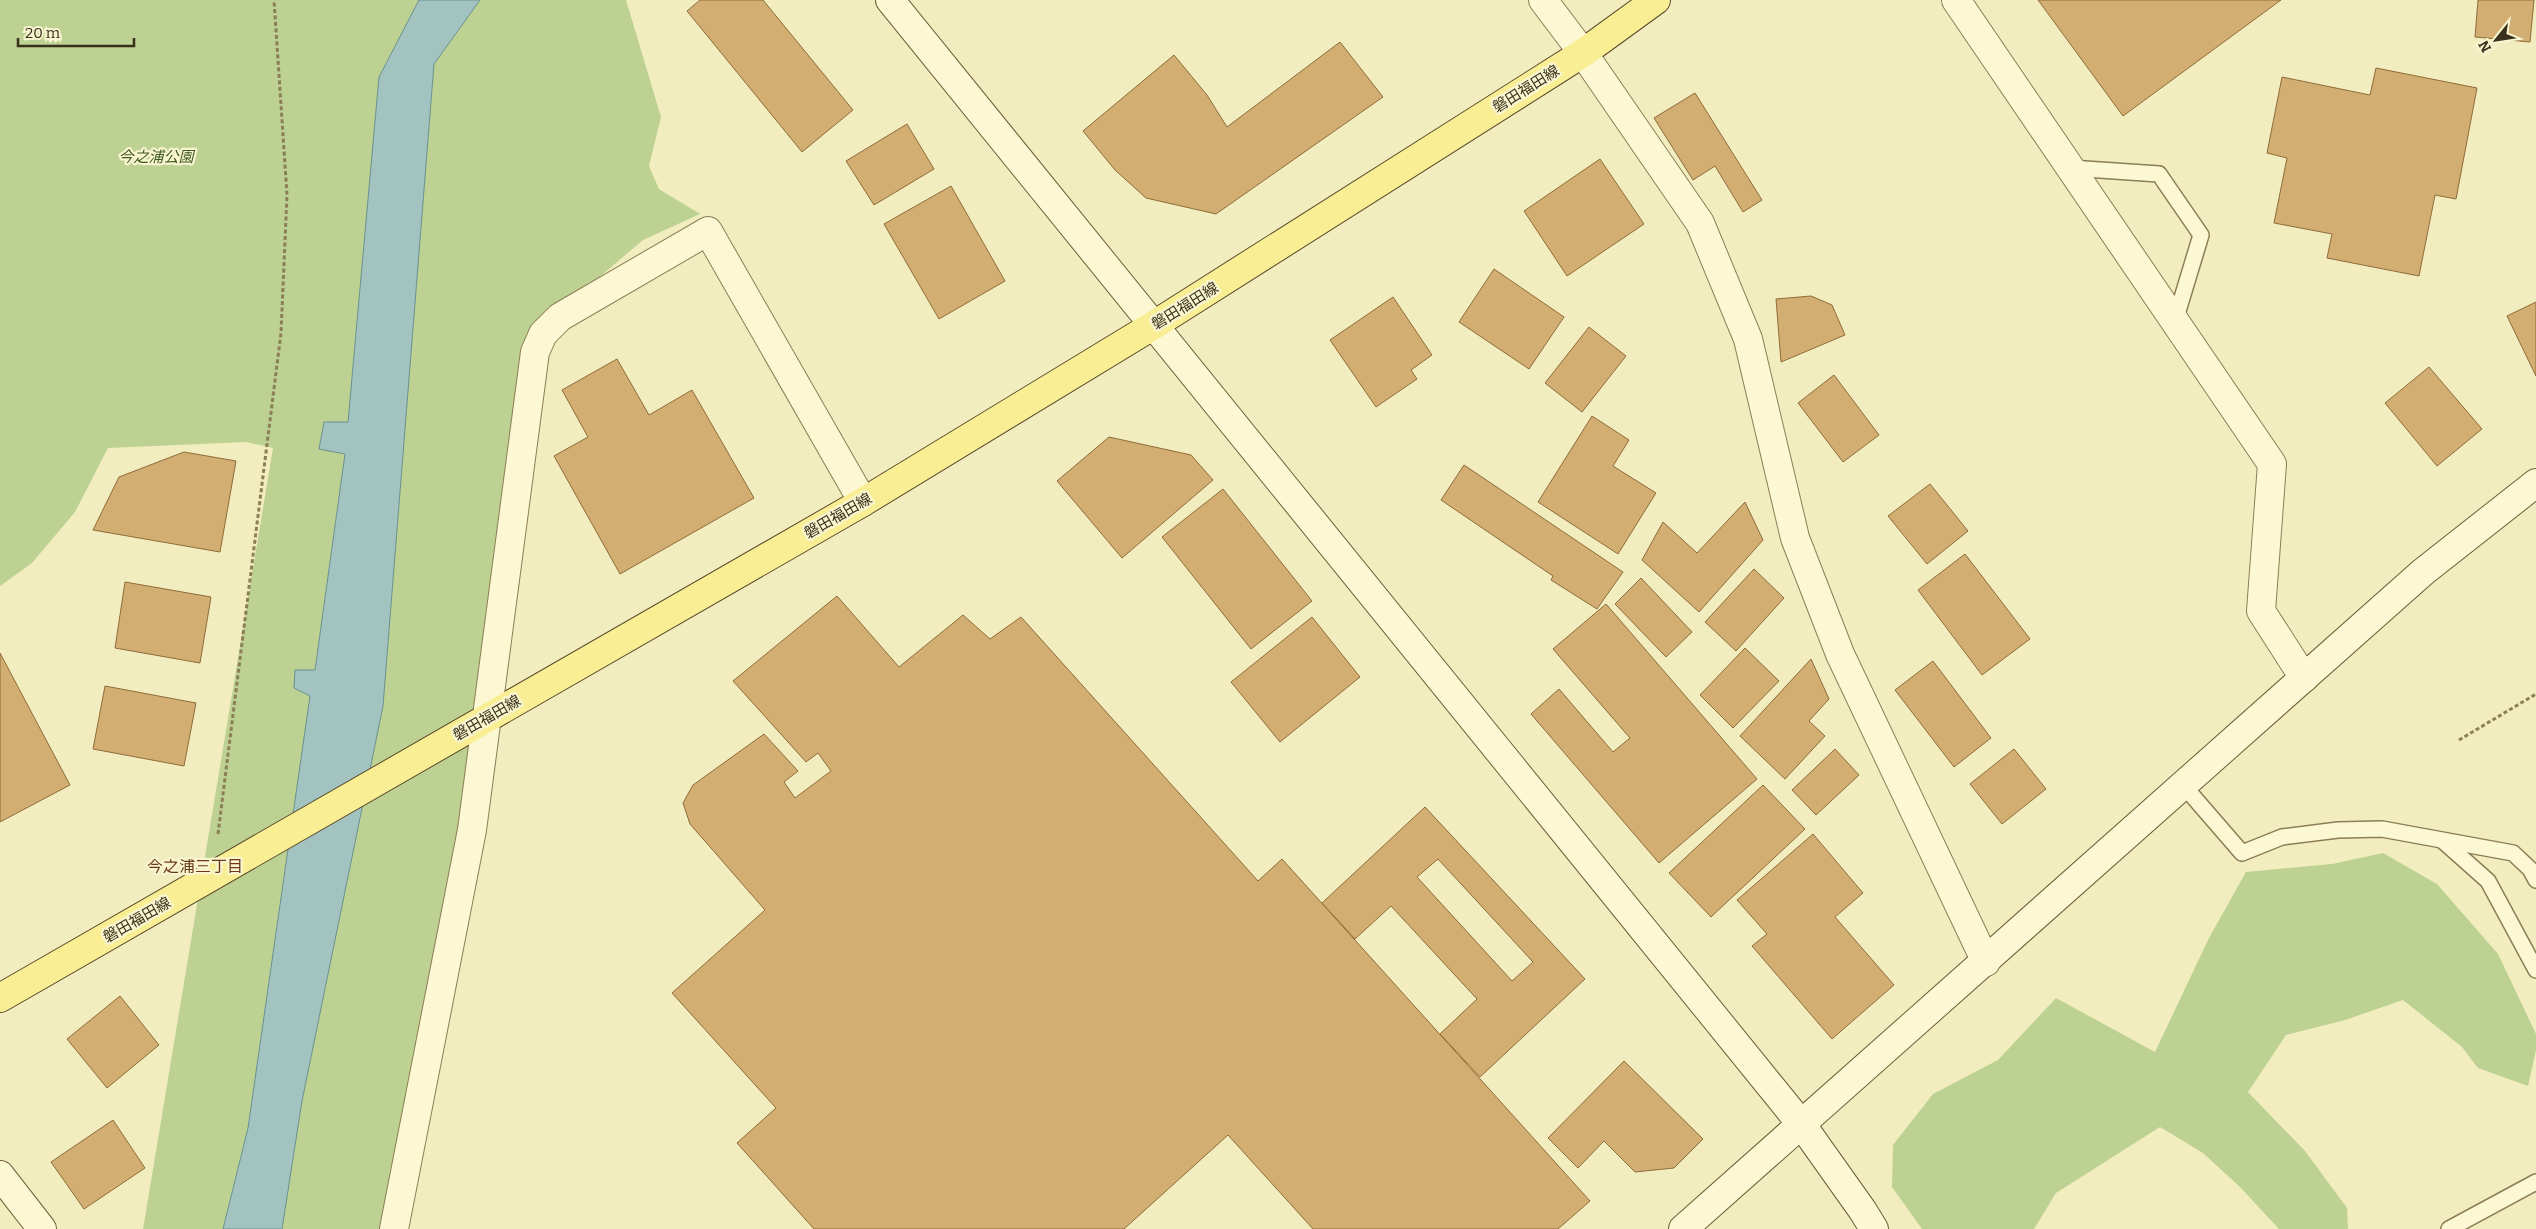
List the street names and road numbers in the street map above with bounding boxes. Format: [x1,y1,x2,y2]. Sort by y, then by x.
street label: 磐田福田線 [1489,61,1563,117]
street label: 磐田福田線 [1148,278,1222,334]
street label: 磐田福田線 [801,489,875,543]
street label: 磐田福田線 [450,691,524,745]
street label: 磐田福田線 [100,893,174,947]

